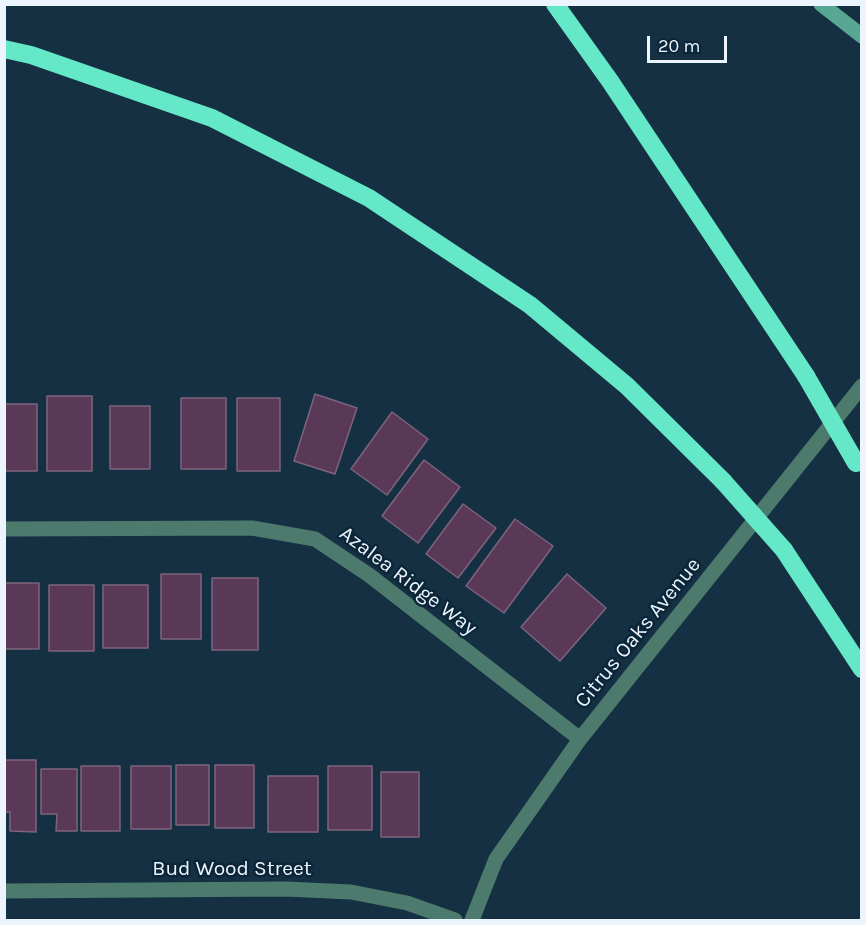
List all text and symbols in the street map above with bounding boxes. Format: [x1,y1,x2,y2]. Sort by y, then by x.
scale bar [650,24,730,62]
text: 20 m [658,35,700,57]
street label: Azalea Ridge Way [334,521,482,641]
street label: Citrus Oaks Avenue [570,553,706,713]
street label: Bud Wood Street [152,856,312,882]

